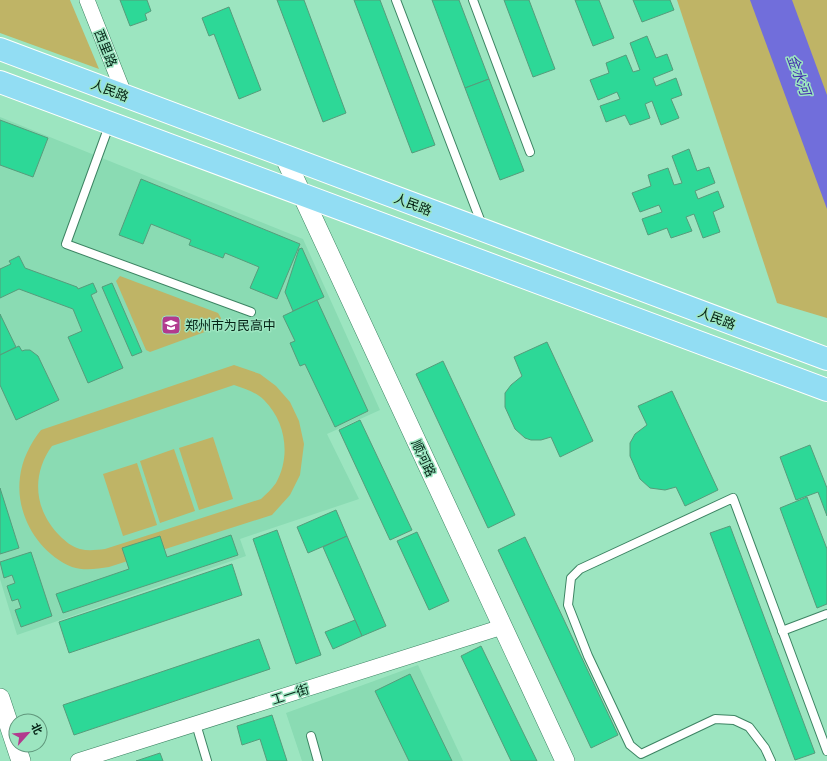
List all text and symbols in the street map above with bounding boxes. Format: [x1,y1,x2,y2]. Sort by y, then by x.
street label: 西里路 [91,27,120,69]
water label: 金水河 [783,53,815,101]
street label: 人民路 [89,76,131,104]
street label: 人民路 [392,190,434,218]
street label: 人民路 [696,304,738,332]
school or university icon: 郑州市为民高中 [160,314,182,336]
place label: 郑州市为民高中 [185,318,276,333]
street label: 顺河路 [409,437,439,479]
street label: 工一街 [269,681,311,708]
north arrow [8,713,48,753]
text: 北 [28,721,45,737]

